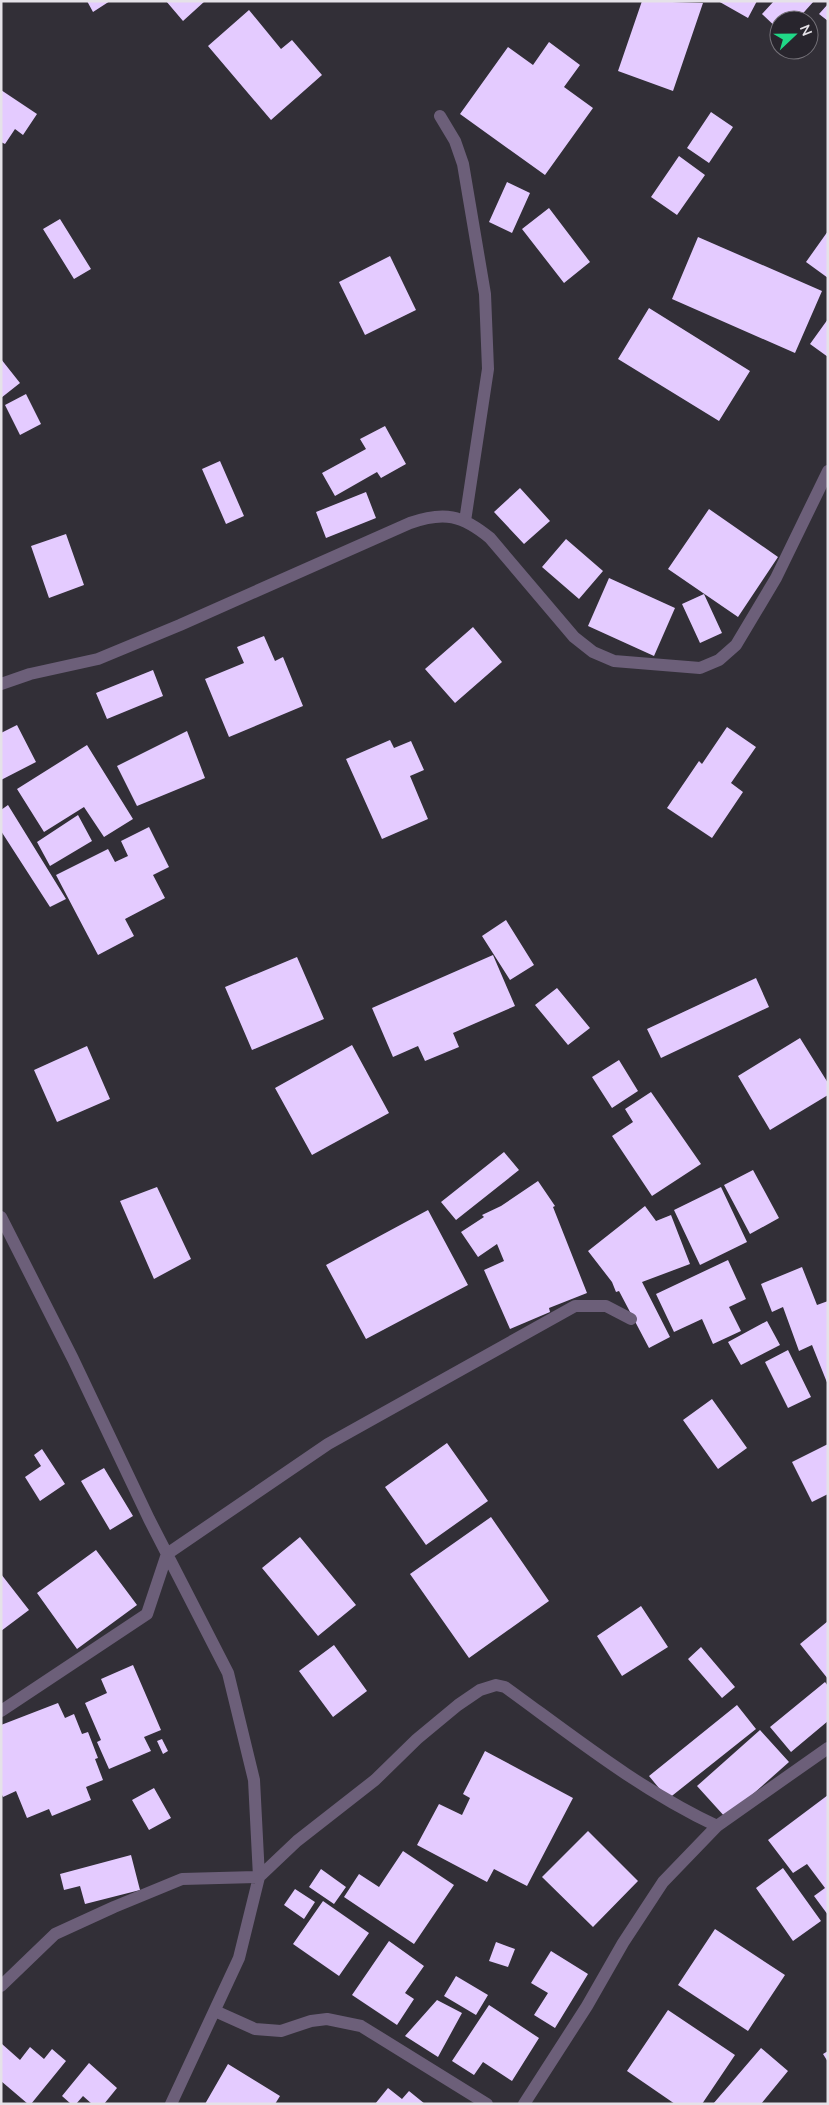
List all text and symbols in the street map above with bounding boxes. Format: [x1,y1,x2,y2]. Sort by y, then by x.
north arrow [769,10,819,60]
text: N [795,22,816,39]

